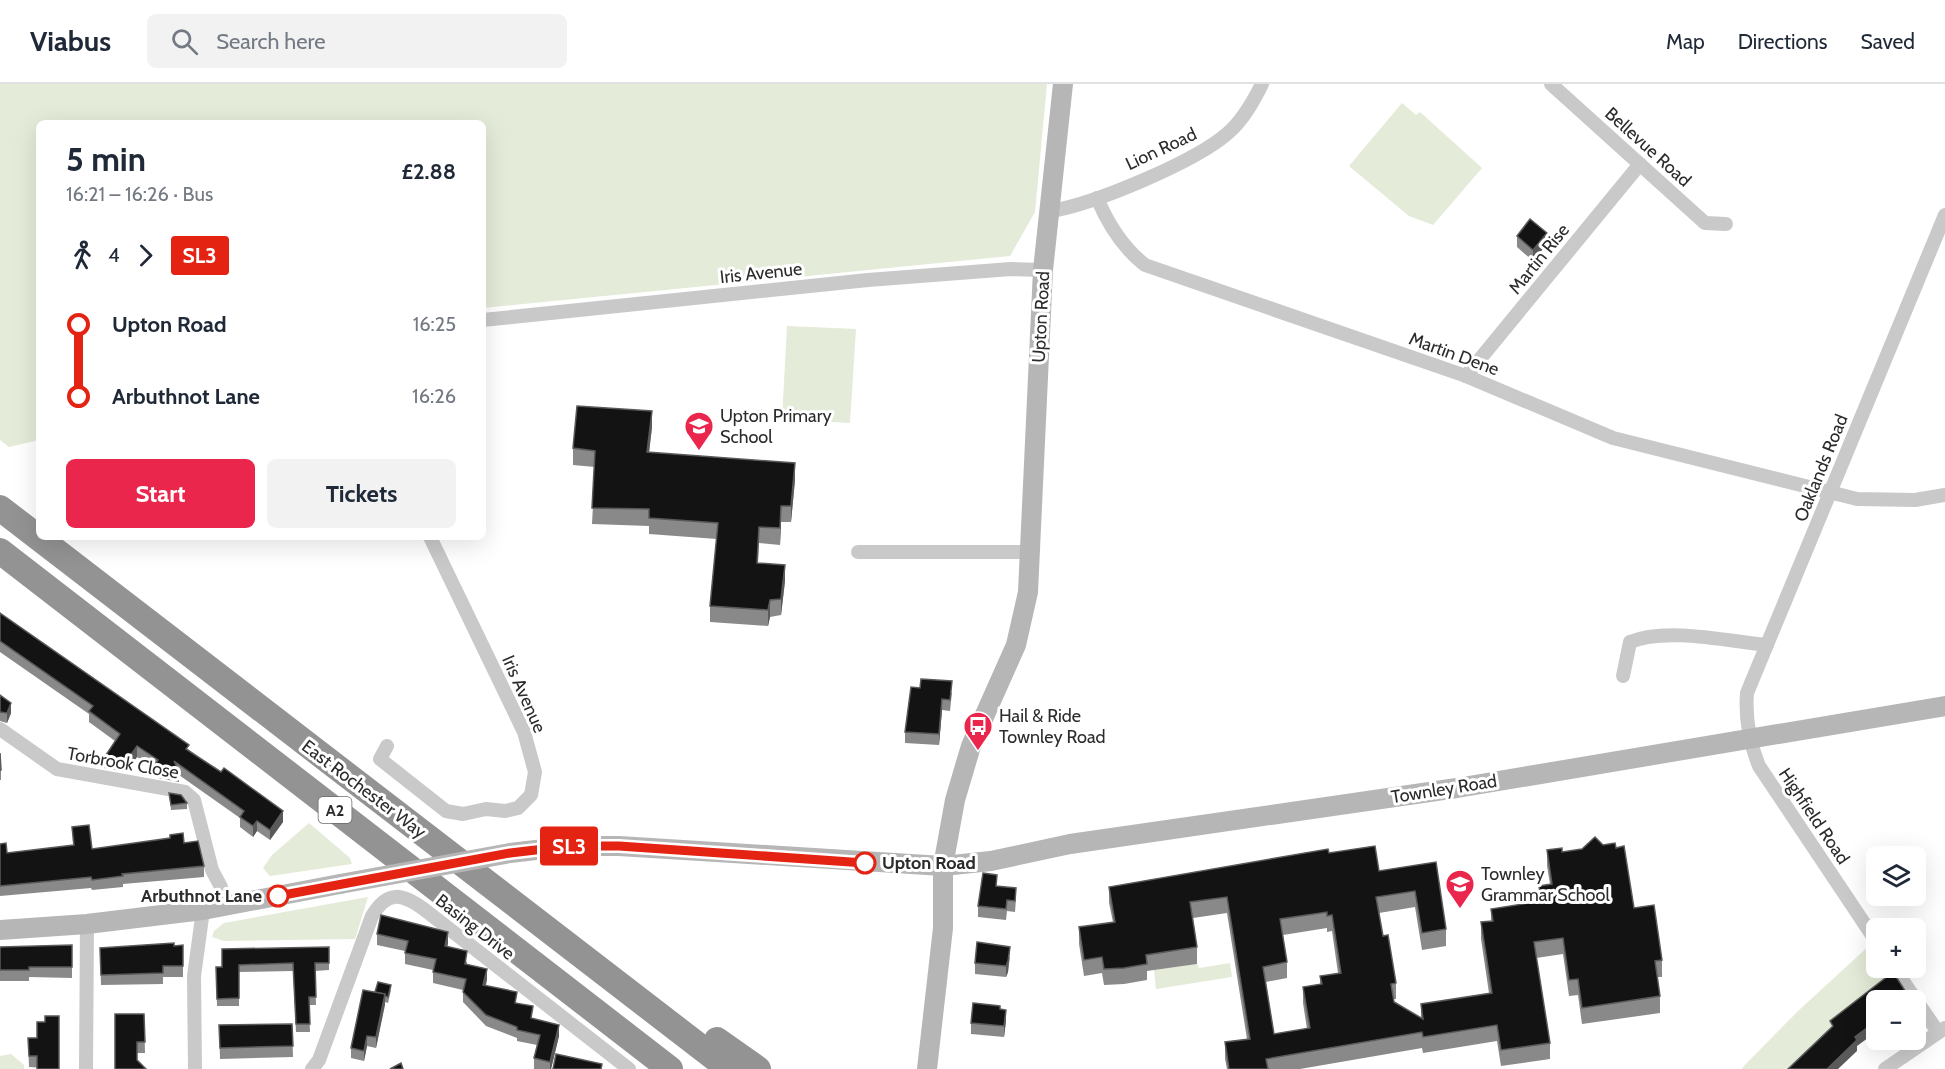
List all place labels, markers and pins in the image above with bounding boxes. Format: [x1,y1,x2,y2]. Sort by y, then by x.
place label: Upton Primary School [720,405,832,448]
school or university icon: Upton Primary School [683,410,715,452]
place label: Hail & Ride Townley Road [999,705,1106,748]
bus stop icon: Hail & Ride Townley Road [962,710,994,752]
marker: Upton Road [854,852,876,874]
place label: Upton Road [882,852,976,874]
place label: Townley Grammar School [1481,863,1610,906]
school or university icon: Townley Grammar School [1444,868,1476,910]
place label: Arbuthnot Lane [141,885,262,907]
marker: Arbuthnot Lane [267,885,289,907]

